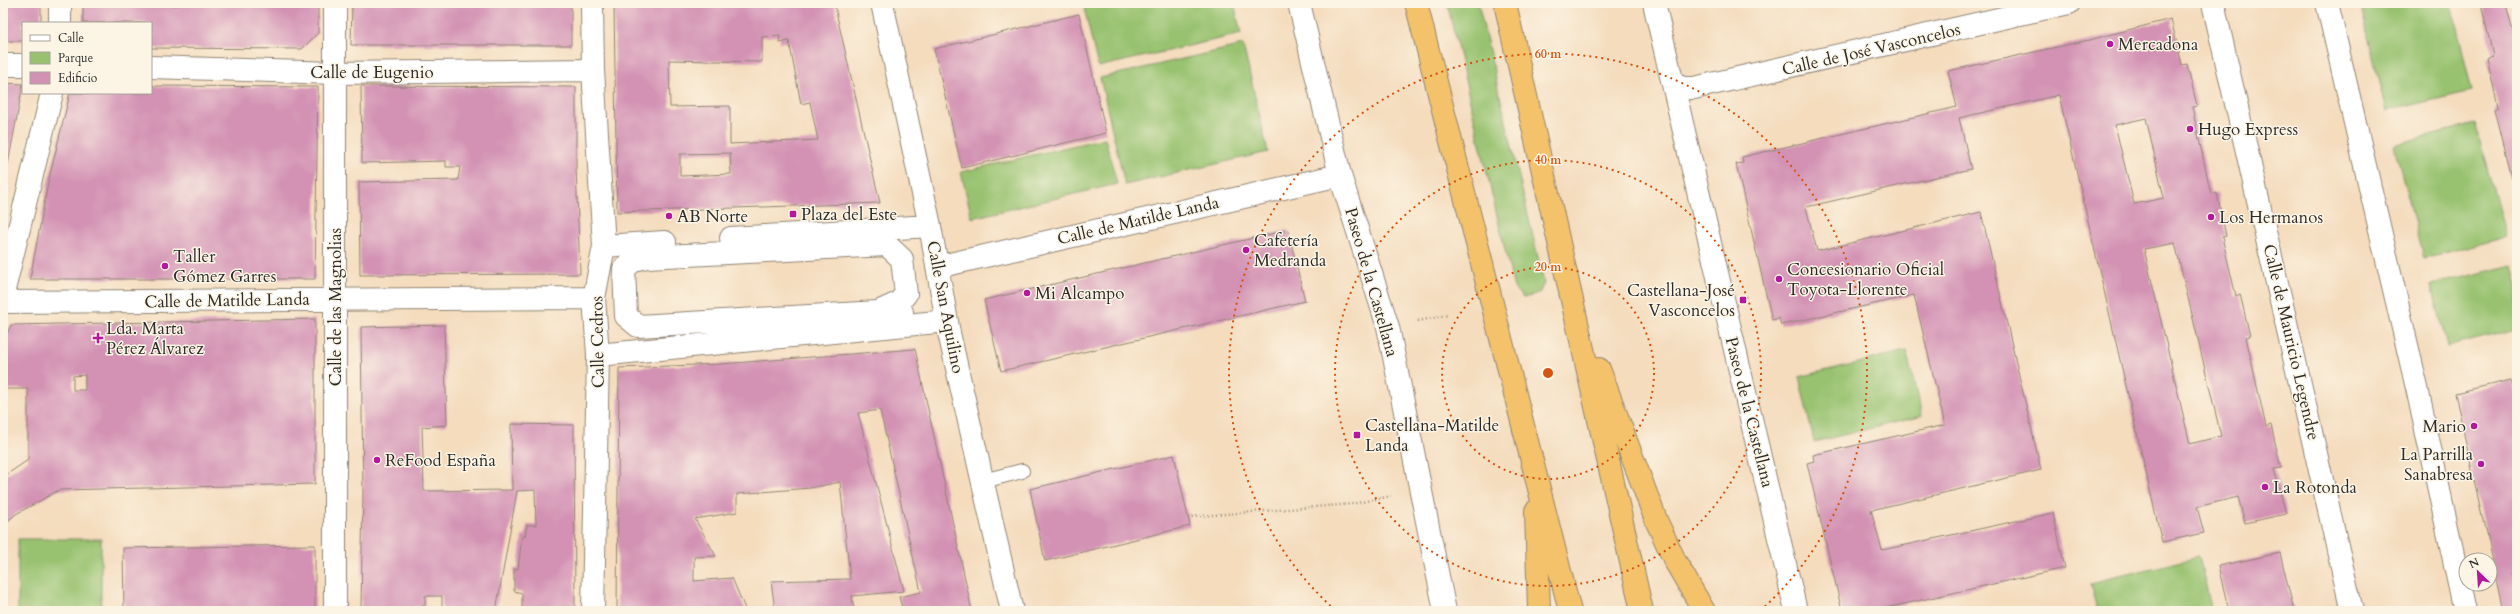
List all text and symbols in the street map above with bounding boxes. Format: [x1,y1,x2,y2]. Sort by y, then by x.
street label: Calle de José Vasconcelos [1780,18,1963,81]
legend [22,22,152,94]
text: Calle [58,30,84,46]
place label: Mercadona [2118,33,2199,56]
marker: Mercadona [2105,39,2115,49]
text: 60 m [1535,46,1562,62]
text: Parque [58,50,93,66]
street label: Calle de Eugenio [310,61,434,84]
text: Edificio [58,70,98,86]
place label: Hugo Express [2198,118,2298,141]
marker: Hugo Express [2185,124,2195,134]
text: 40 m [1535,152,1562,168]
street label: Calle de Matilde Landa [1055,191,1222,250]
place label: Plaza del Este [801,203,897,226]
place label: AB Norte [677,205,748,228]
street label: Paseo de la Castellana [1339,205,1404,360]
place label: Los Hermanos [2219,206,2323,229]
marker: Plaza del Este [788,209,798,219]
marker: AB Norte [664,211,674,221]
marker: Los Hermanos [2206,212,2216,222]
street label: Calle de las Magnolias [324,227,347,386]
place label: Cafetería Medranda [1254,229,1327,272]
street label: Calle San Aquilino [921,239,970,375]
street label: Calle de Mauricio Legendre [2258,242,2325,442]
place label: Taller Gómez Garres [173,245,277,288]
marker: Cafetería Medranda [1241,245,1251,255]
place label: Concesionario Oficial Toyota-Llorente [1787,258,1945,301]
text: 20 m [1535,259,1562,275]
marker: Taller Gómez Garres [160,261,170,271]
marker: Concesionario Oficial Toyota-Llorente [1774,274,1784,284]
place label: Castellana-José Vasconcelos [1627,279,1735,322]
place label: Mi Alcampo [1035,282,1125,305]
street label: Calle de Matilde Landa [144,288,311,313]
marker: Mi Alcampo [1022,288,1032,298]
street label: Calle Cedros [585,295,610,388]
marker: Castellana-José Vasconcelos [1738,295,1748,305]
place label: Lda. Marta Pérez Álvarez [106,317,204,360]
marker: Lda. Marta Pérez Álvarez [93,333,103,343]
street label: Paseo de la Castellana [1720,334,1779,490]
centre of rings [1541,366,1555,380]
place label: Castellana-Matilde Landa [1365,414,1499,457]
place label: Mario [2422,415,2466,438]
marker: Mario [2469,421,2479,431]
marker: Castellana-Matilde Landa [1352,430,1362,440]
place label: La Parrilla Sanabresa [2400,443,2474,486]
place label: ReFood España [385,449,496,472]
marker: ReFood España [372,455,382,465]
marker: La Parrilla Sanabresa [2476,459,2486,469]
place label: La Rotonda [2273,476,2357,499]
marker: La Rotonda [2260,482,2270,492]
north arrow [2458,552,2498,592]
text: N [2466,554,2482,572]

